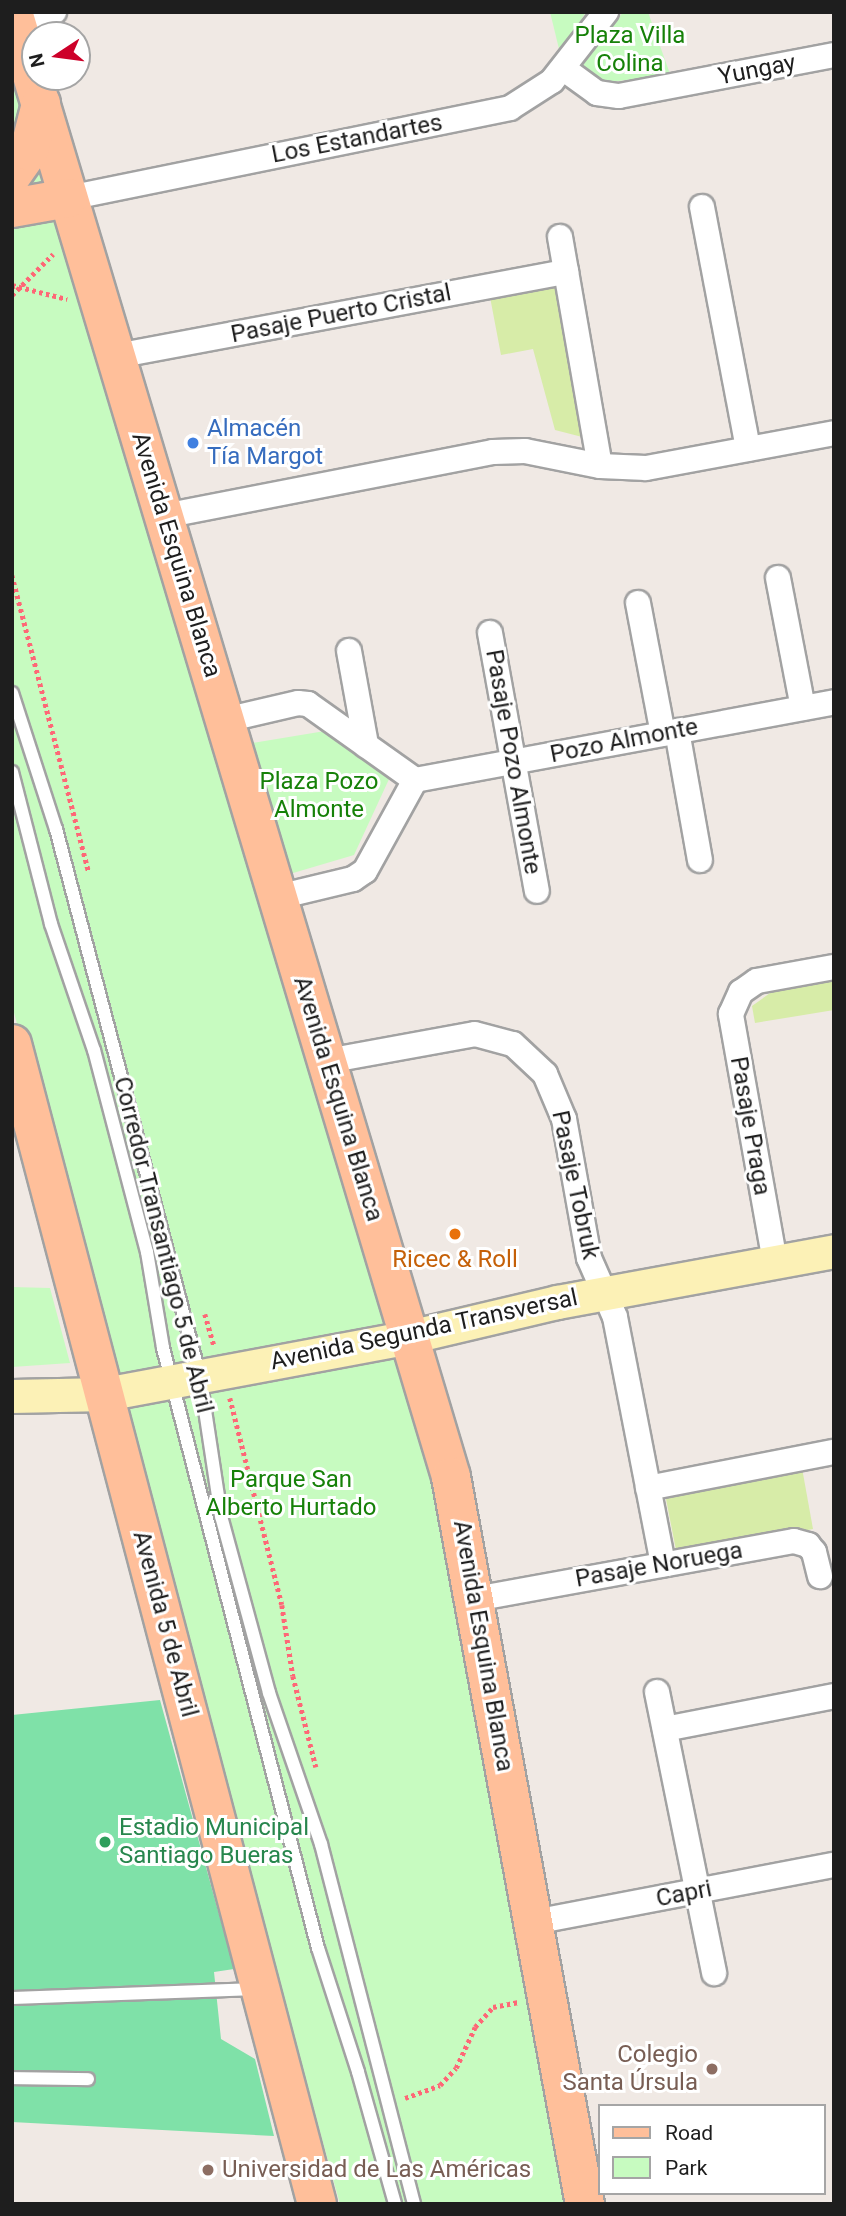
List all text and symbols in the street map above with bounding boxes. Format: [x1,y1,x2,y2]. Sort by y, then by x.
north arrow [21,21,91,91]
park label: Plaza Villa Colina [575,22,685,78]
street label: Yungay [716,48,798,92]
text: N [24,51,50,70]
street label: Los Estandartes [269,108,445,170]
street label: Pasaje Puerto Cristal [228,279,454,349]
place label: Almacén Tía Margot [207,415,323,471]
street label: Avenida Esquina Blanca [125,429,227,681]
marker: Almacén Tía Margot [185,435,201,451]
street label: Pasaje Pozo Almonte [479,647,547,877]
street label: Pozo Almonte [548,713,700,769]
park label: Plaza Pozo Almonte [260,768,378,824]
street label: Avenida Esquina Blanca [287,973,389,1225]
street label: Pasaje Praga [724,1054,776,1198]
street label: Corredor Transantiago 5 de Abril [107,1074,219,1416]
street label: Pasaje Tobruk [545,1108,605,1262]
marker: Ricec & Roll [447,1226,463,1242]
place label: Ricec & Roll [392,1246,518,1274]
street label: Avenida Segunda Transversal [268,1283,580,1377]
park label: Parque San Alberto Hurtado [206,1466,376,1522]
street label: Avenida Esquina Blanca [447,1518,519,1774]
street label: Avenida 5 de Abril [126,1528,204,1720]
street label: Pasaje Noruega [573,1536,745,1594]
place label: Estadio Municipal Santiago Bueras [119,1814,309,1870]
marker: Estadio Municipal Santiago Bueras [97,1834,113,1850]
street label: Capri [654,1875,714,1913]
place label: Colegio Santa Úrsula [562,2041,698,2097]
marker: Colegio Santa Úrsula [704,2061,720,2077]
legend [598,2104,825,2195]
text: Road [665,2121,713,2145]
place label: Universidad de Las Américas [222,2156,531,2184]
text: Park [665,2156,707,2180]
marker: Universidad de Las Américas [200,2162,216,2178]

